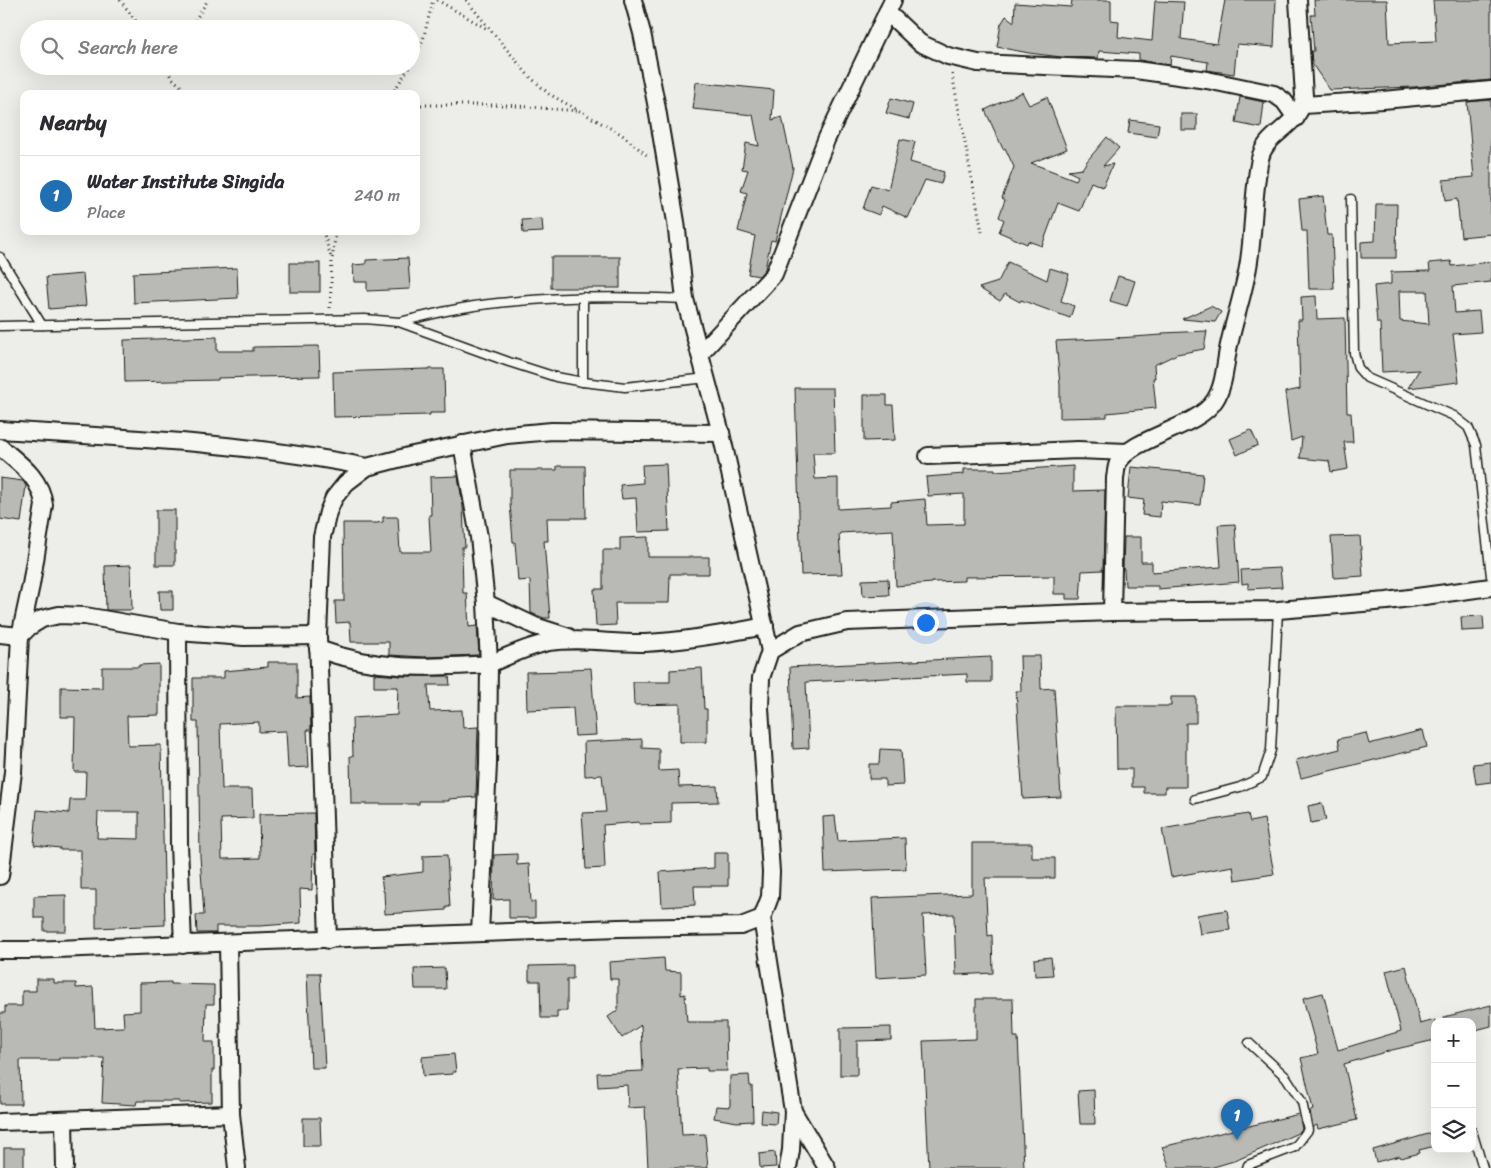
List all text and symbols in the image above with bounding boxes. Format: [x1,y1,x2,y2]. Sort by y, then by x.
search box [20,20,420,75]
text: Search here [78,31,178,64]
icon: search [38,34,66,62]
text: Nearby [40,104,106,142]
text: Water Institute Singida [87,165,284,198]
text: 1 [53,181,59,210]
text: 240 m [354,181,400,210]
text: Place [87,198,126,227]
your location [913,610,939,636]
map controls [1431,1018,1476,1153]
button: + [1431,1018,1476,1063]
button: − [1431,1063,1476,1108]
pin: 1 [1221,1099,1253,1140]
button: layers [1431,1108,1476,1153]

